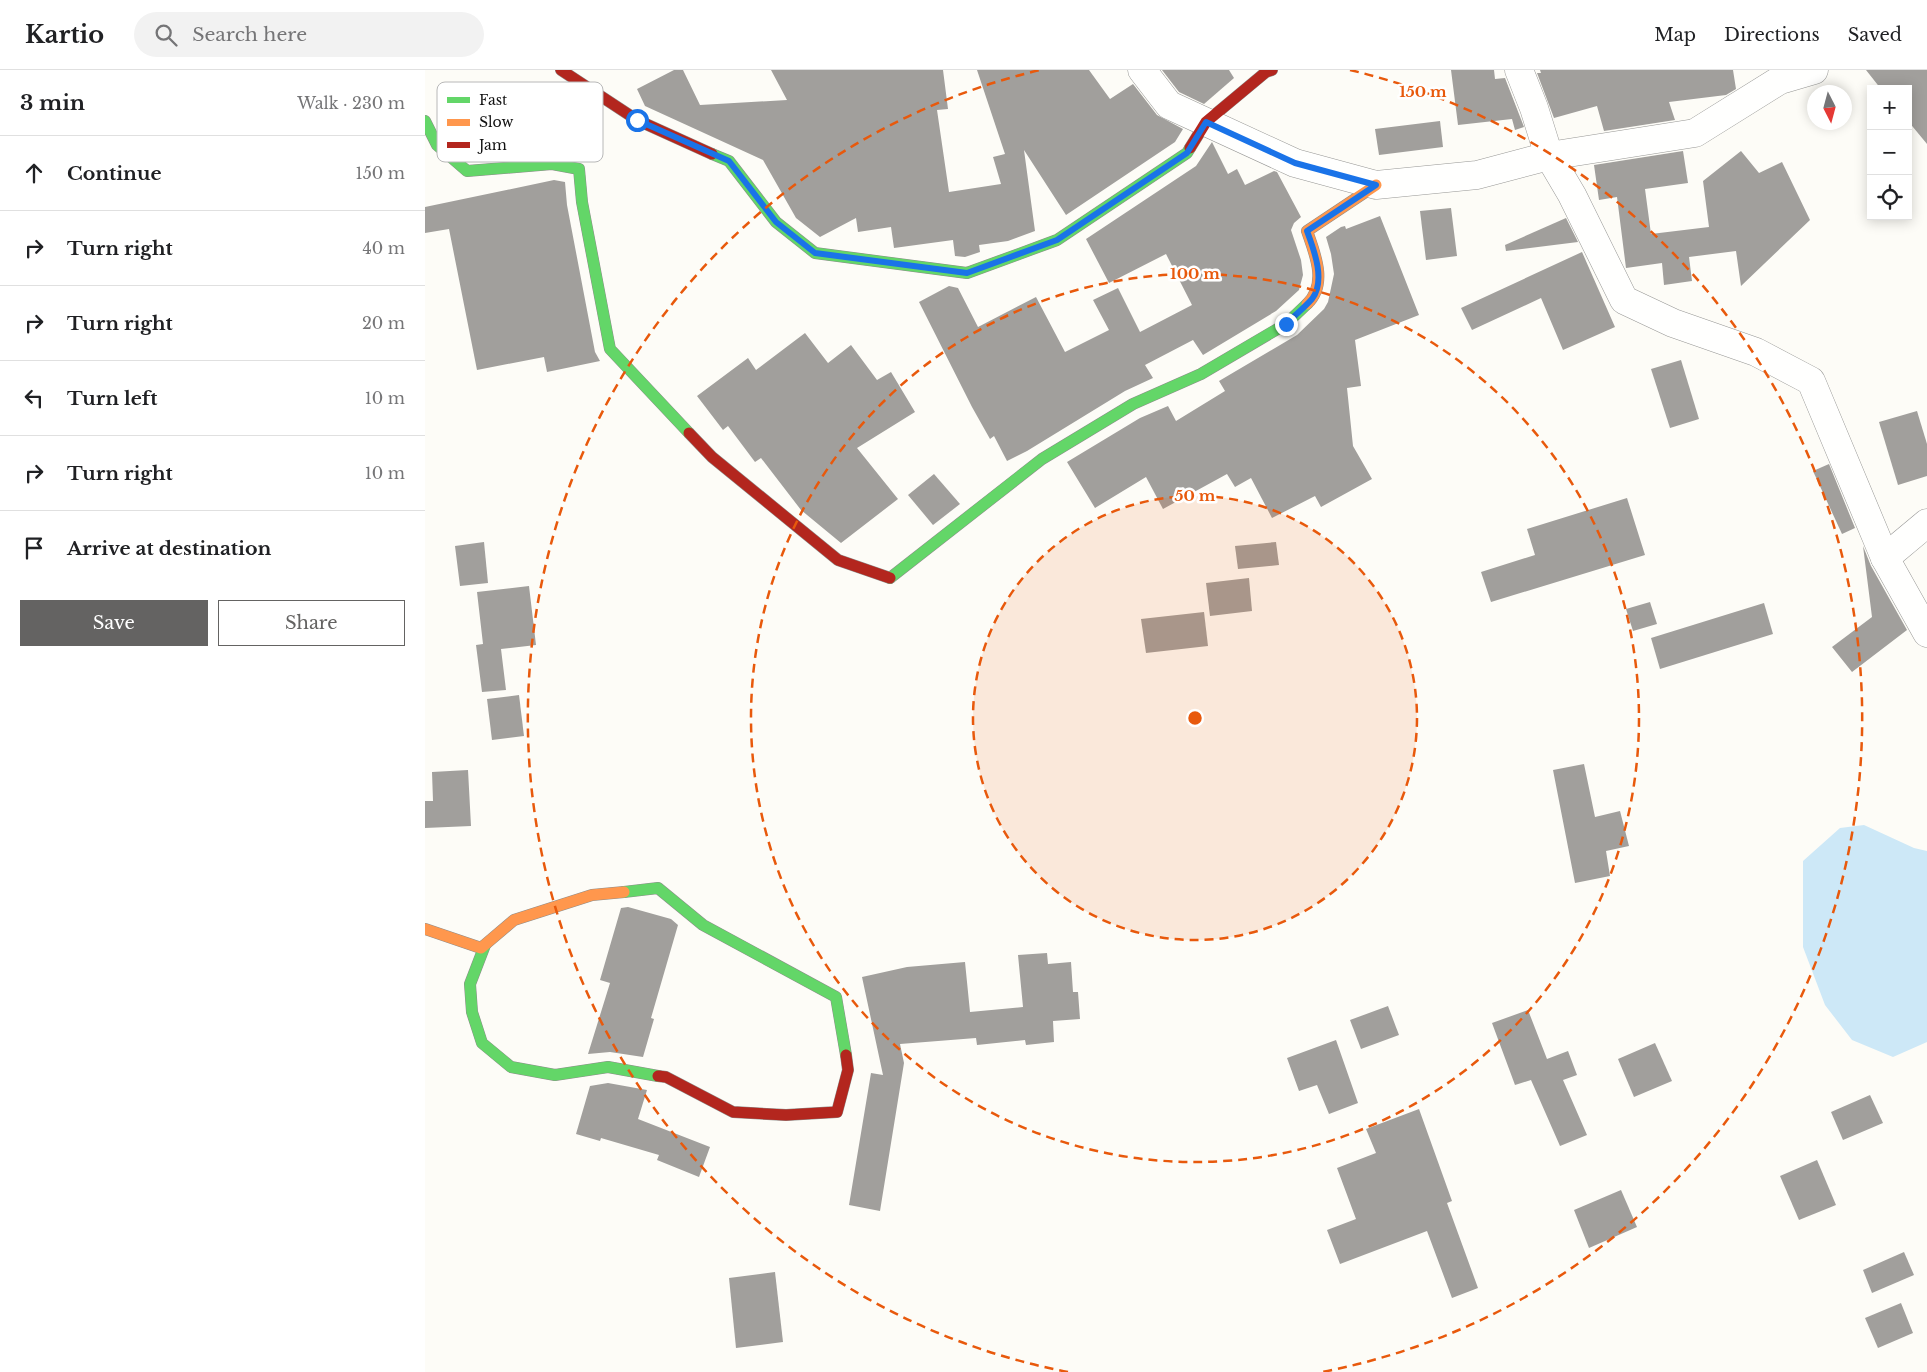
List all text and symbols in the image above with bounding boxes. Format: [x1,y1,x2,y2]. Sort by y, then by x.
search box [134,12,484,57]
text: Kartio [25,20,104,49]
icon: search [152,21,180,49]
text: Search here [192,23,307,46]
text: Map [1654,24,1696,46]
text: Directions [1724,24,1820,46]
text: Saved [1848,24,1902,46]
legend [437,82,603,162]
text: 150 m [1399,82,1447,101]
north arrow [1807,85,1852,130]
map controls [1867,85,1912,220]
button: + [1867,85,1912,130]
text: 3 min [20,90,85,116]
text: Fast [479,91,508,109]
text: Walk · 230 m [297,93,405,113]
route start [626,109,649,132]
text: Slow [479,113,513,131]
button: − [1867,130,1912,175]
text: Jam [477,136,507,154]
icon: ahead [20,159,48,187]
text: Continue [67,162,162,185]
text: 150 m [356,163,405,183]
button: locate [1867,175,1912,220]
icon: right [20,234,48,262]
text: Turn right [67,237,173,260]
text: 40 m [362,238,405,258]
text: 100 m [1170,264,1220,283]
icon: right [20,309,48,337]
text: Turn right [67,312,173,335]
text: 20 m [362,313,405,333]
route end [1275,313,1298,336]
icon: left [20,384,48,412]
text: Turn left [67,387,158,410]
text: 10 m [365,388,405,408]
icon: right [20,459,48,487]
text: Turn right [67,462,173,485]
text: 10 m [365,463,405,483]
text: 50 m [1175,486,1216,505]
icon: arrive [20,534,48,562]
text: Arrive at destination [67,537,271,560]
button: Save [20,600,208,646]
button: Share [218,600,405,646]
centre of rings [1186,709,1204,727]

